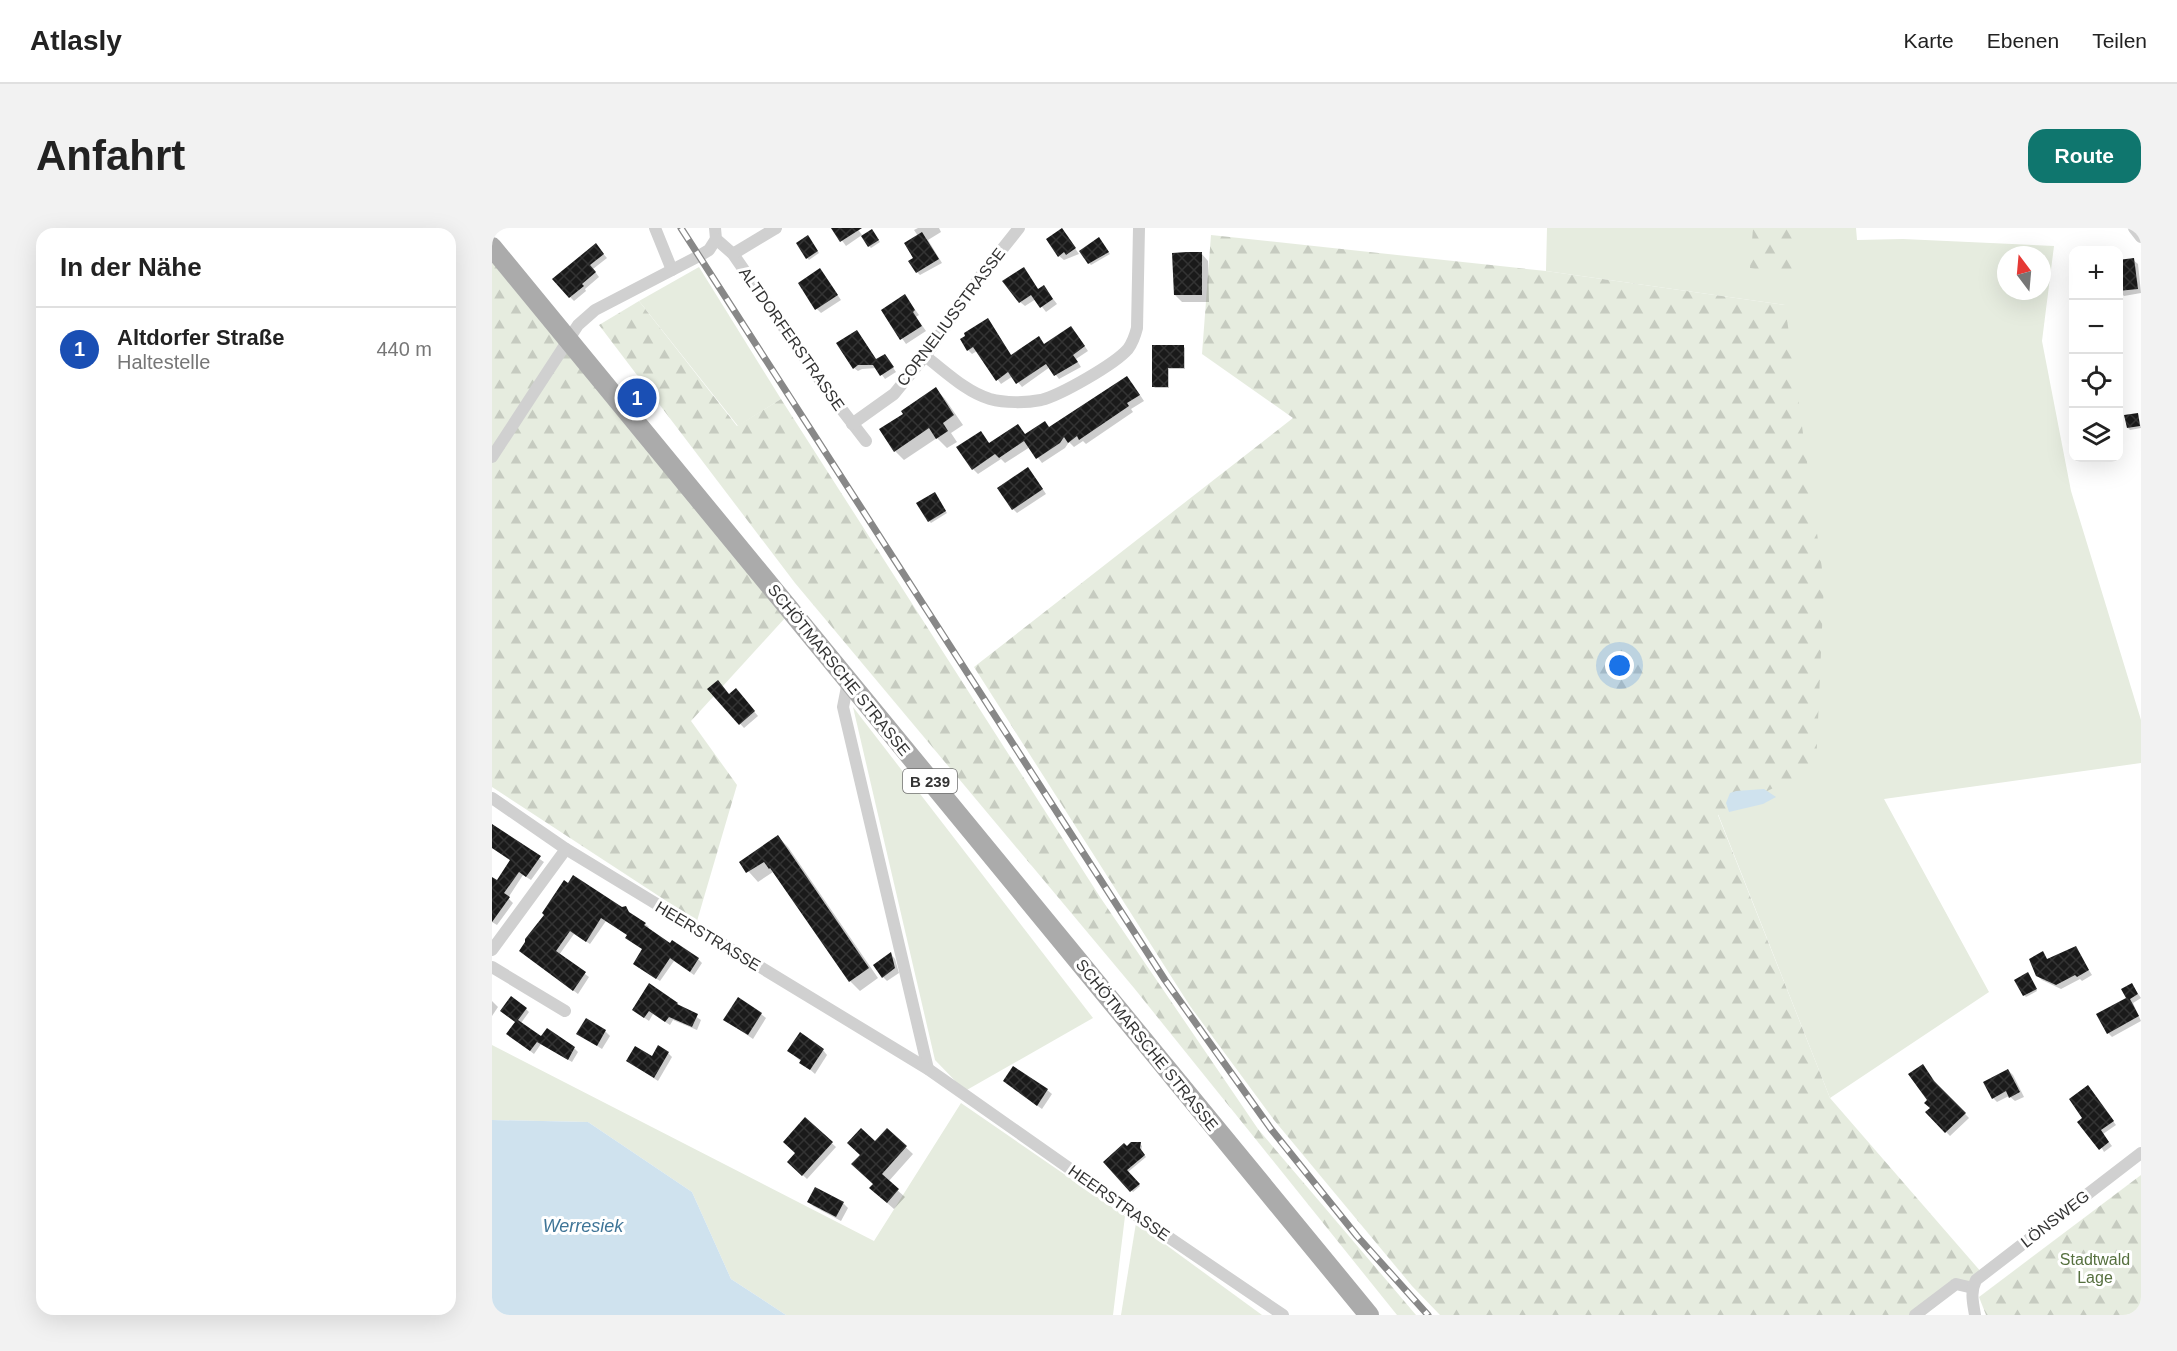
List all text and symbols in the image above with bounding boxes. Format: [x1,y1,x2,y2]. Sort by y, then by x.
text: Atlasly [30,25,122,56]
text: Karte [1904,29,1954,52]
text: Ebenen [1987,29,2059,52]
text: Teilen [2092,29,2147,52]
button: Route [2028,129,2141,183]
text: Anfahrt [36,132,185,179]
street label: CORNELIUSSTRASSE [894,245,1008,389]
north arrow [1997,246,2051,300]
map controls [2069,246,2123,462]
button: + [2069,246,2123,300]
text: In der Nähe [60,252,202,282]
street label: ALTDORFERSTRASSE [736,264,848,414]
button: − [2069,300,2123,354]
text: Altdorfer Straße [117,325,284,350]
text: 1 [74,338,85,360]
text: 440 m [376,338,432,360]
text: Haltestelle [117,351,210,373]
button: locate [2069,354,2123,408]
pin: 1 [618,376,656,420]
button: layers [2069,408,2123,462]
street label: SCHÖTMARSCHE STRASSE [765,581,913,759]
your location [1605,651,1634,680]
road number: B 239 [903,769,957,793]
street label: HEERSTRASSE [653,898,763,974]
street label: SCHÖTMARSCHE STRASSE [1073,956,1221,1134]
street label: HEERSTRASSE [1065,1162,1173,1244]
street label: LÖNSWEG [2018,1187,2092,1251]
water label: Werresiek [543,1216,624,1236]
park label: Stadtwald Lage [2060,1251,2130,1286]

